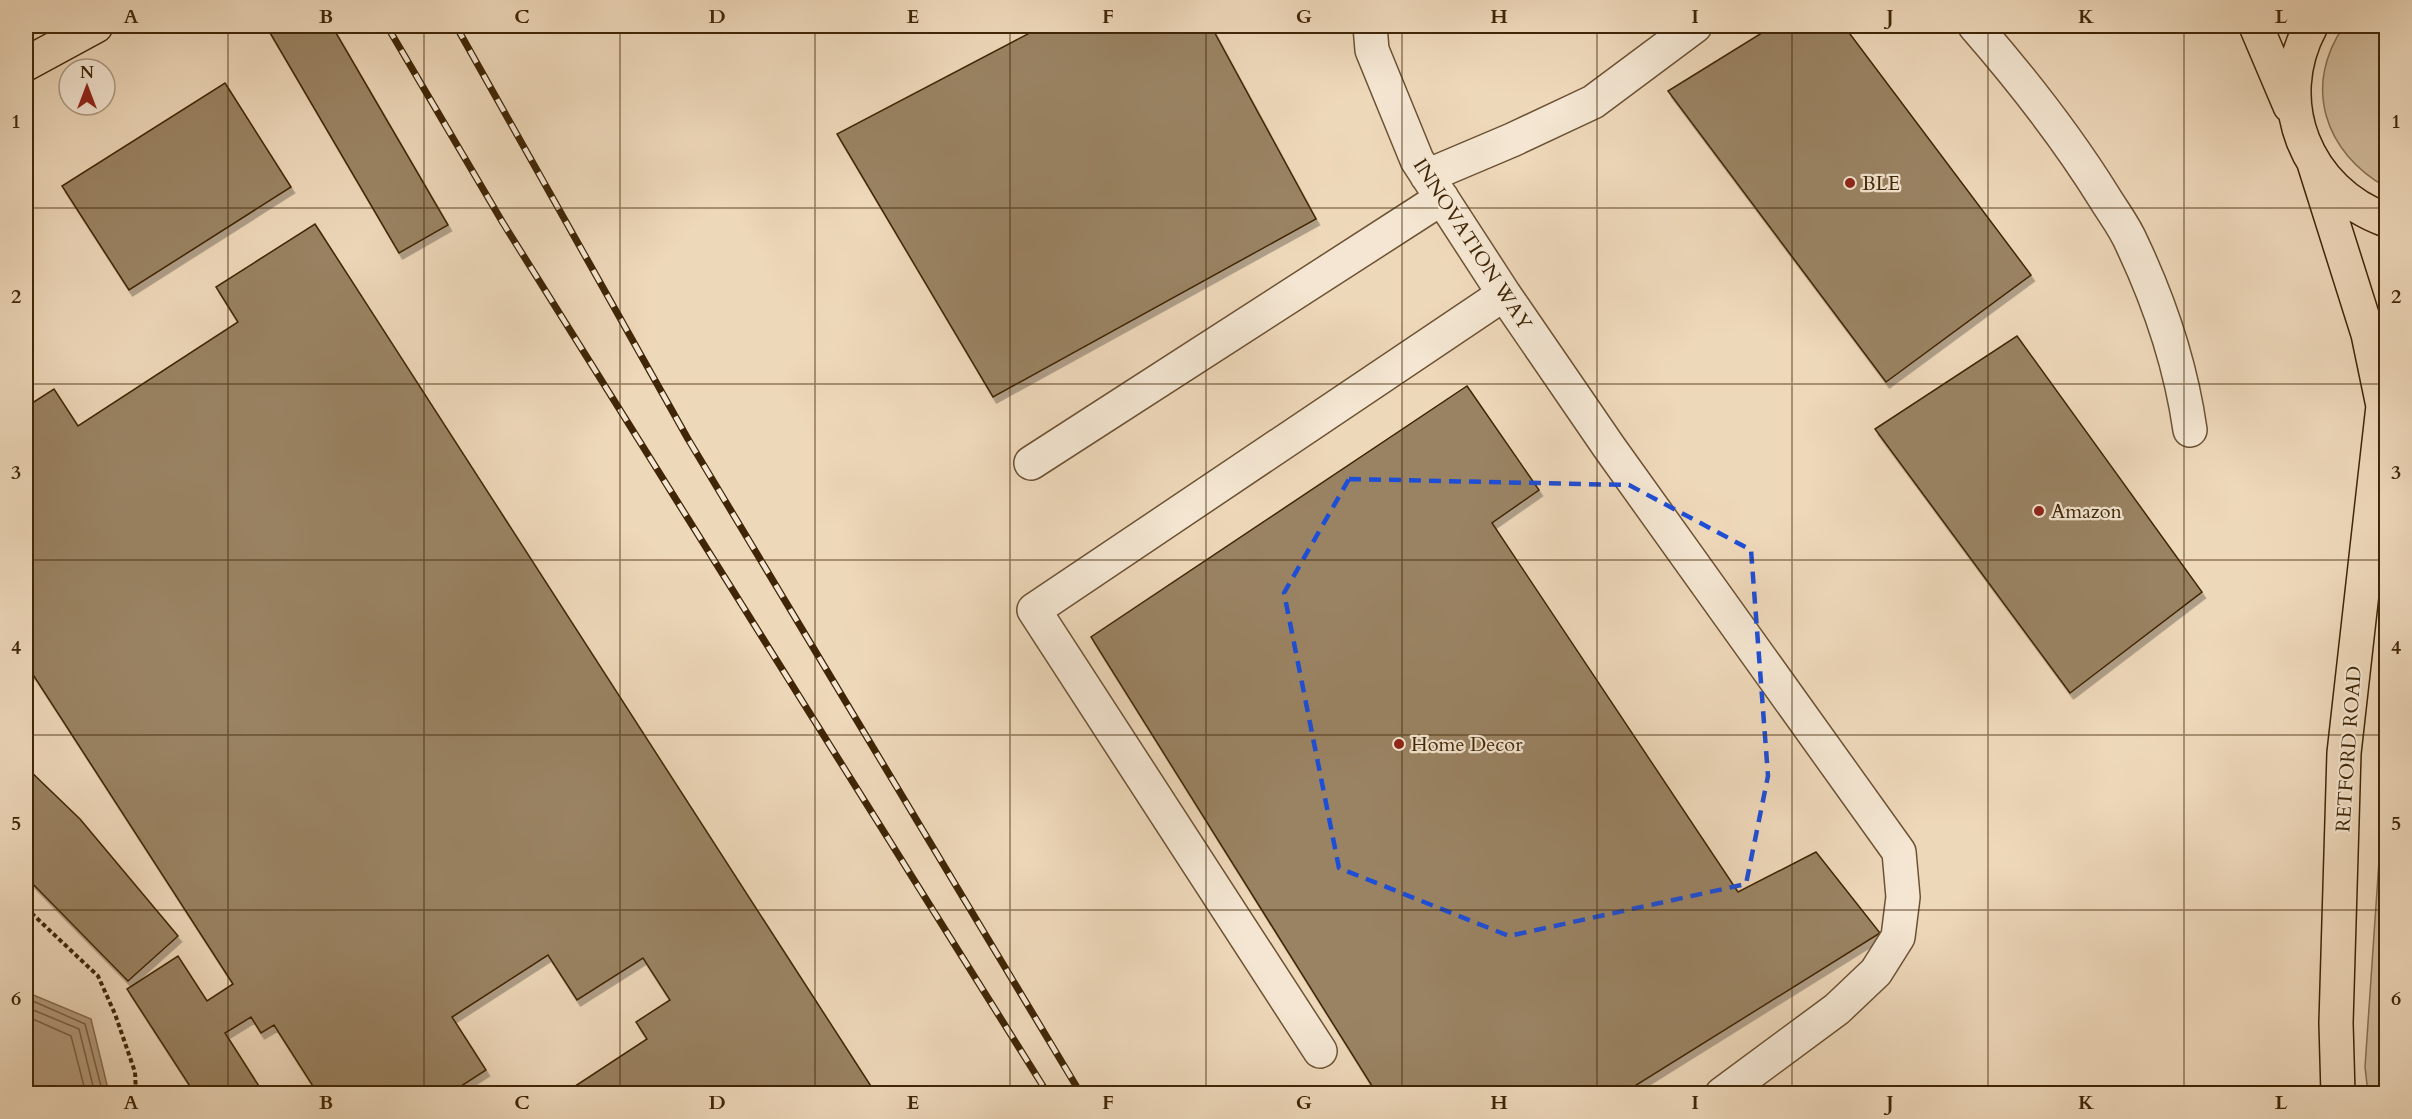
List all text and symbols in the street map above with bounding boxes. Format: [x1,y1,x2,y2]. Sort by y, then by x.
text: A [123,3,139,30]
text: B [319,3,333,30]
text: C [514,3,530,30]
text: D [708,3,726,30]
text: E [907,3,919,30]
text: F [1102,3,1114,30]
text: G [1296,3,1312,30]
text: H [1490,3,1508,30]
text: I [1691,3,1699,30]
text: J [1883,3,1894,30]
text: K [2078,3,2095,30]
text: L [2275,3,2288,30]
north arrow [57,57,117,117]
text: N [80,62,94,84]
text: 1 [11,108,21,135]
text: 1 [2391,108,2401,135]
street label: INNOVATION WAY [1407,153,1538,335]
place label: BLE [1862,170,1900,197]
marker: BLE [1843,176,1857,190]
text: 2 [11,283,21,310]
text: 2 [2391,283,2401,310]
text: 3 [11,459,21,486]
text: 3 [2391,459,2401,486]
place label: Amazon [2051,498,2123,525]
marker: Amazon [2032,504,2046,518]
text: 4 [11,634,21,661]
text: 4 [2391,634,2401,661]
street label: RETFORD ROAD [2329,665,2368,833]
place label: Home Decor [1411,731,1523,758]
marker: Home Decor [1392,737,1406,751]
text: 5 [11,810,21,837]
text: 5 [2391,810,2401,837]
text: 6 [11,985,21,1012]
text: 6 [2391,985,2401,1012]
text: A [123,1089,139,1116]
text: B [319,1089,333,1116]
text: C [514,1089,530,1116]
text: D [708,1089,726,1116]
text: E [907,1089,919,1116]
text: F [1102,1089,1114,1116]
text: G [1296,1089,1312,1116]
text: H [1490,1089,1508,1116]
text: I [1691,1089,1699,1116]
text: J [1883,1089,1894,1116]
text: K [2078,1089,2095,1116]
text: L [2275,1089,2288,1116]

